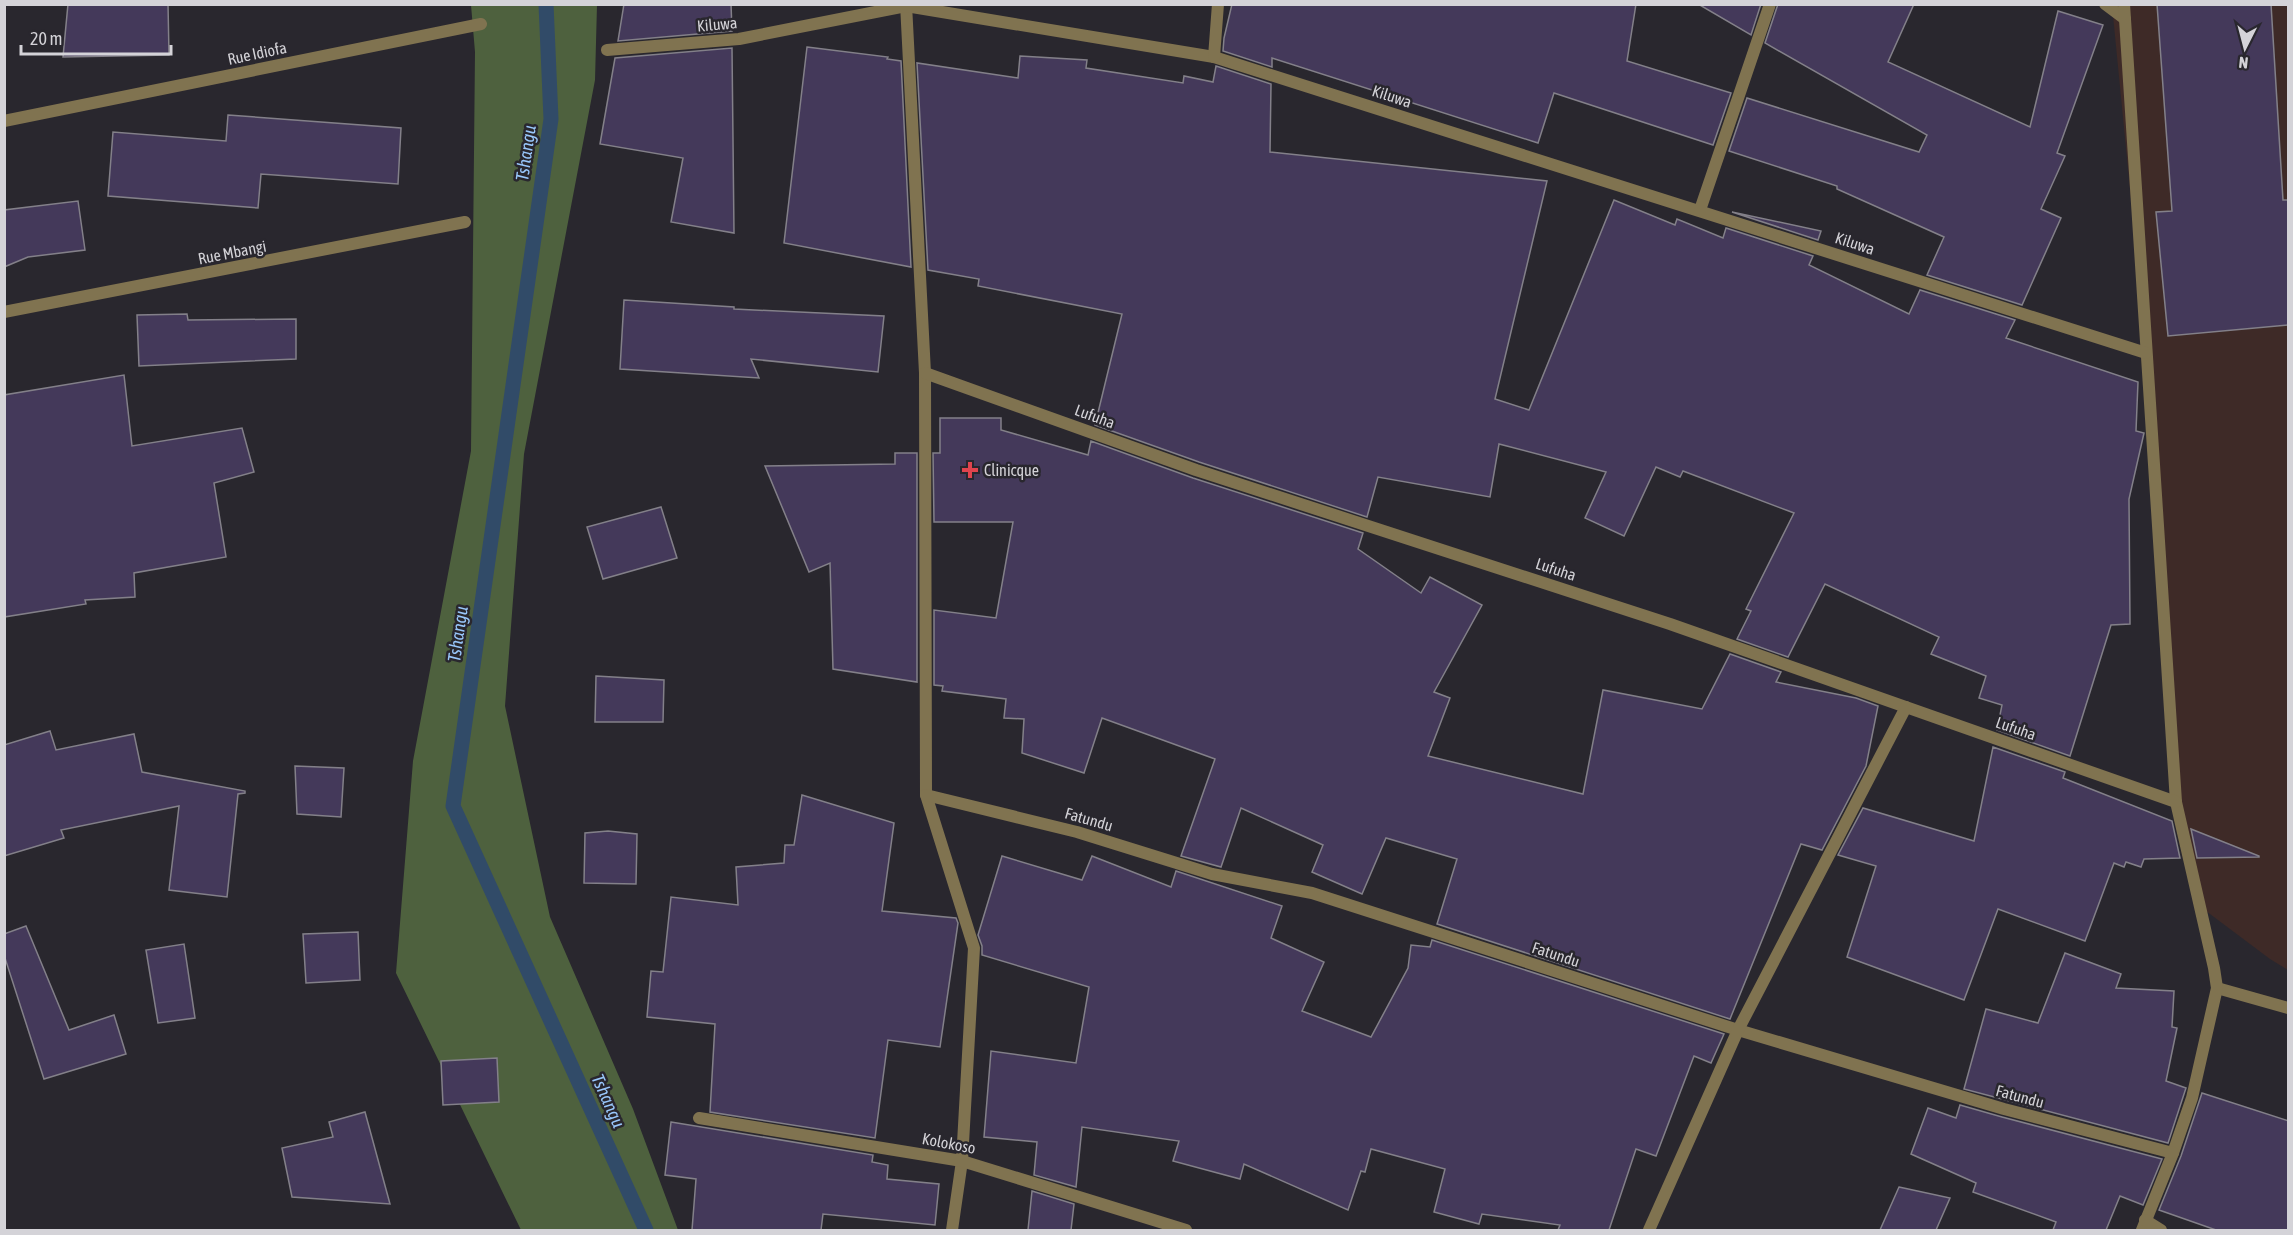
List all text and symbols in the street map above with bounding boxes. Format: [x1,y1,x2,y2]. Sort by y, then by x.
street label: Kiluwa [696,13,738,35]
scale bar [21,18,171,56]
north arrow [2215,18,2275,78]
text: 20 m [30,28,62,49]
street label: Rue Idiofa [226,38,288,68]
text: N [2238,53,2249,72]
street label: Kiluwa [1370,81,1414,111]
water label: Tshangu [511,123,540,182]
street label: Kiluwa [1833,228,1877,258]
street label: Rue Mbangi [196,237,268,268]
street label: Lufuha [1073,400,1117,432]
marker: Clinicque [961,461,979,479]
place label: Clinicque [984,461,1039,480]
street label: Lufuha [1534,554,1578,584]
water label: Tshangu [443,604,472,663]
street label: Lufuha [1994,713,2038,743]
street label: Fatundu [1063,804,1115,834]
street label: Fatundu [1530,938,1582,970]
water label: Tshangu [587,1071,630,1131]
street label: Fatundu [1994,1081,2046,1111]
street label: Kolokoso [921,1129,977,1157]

